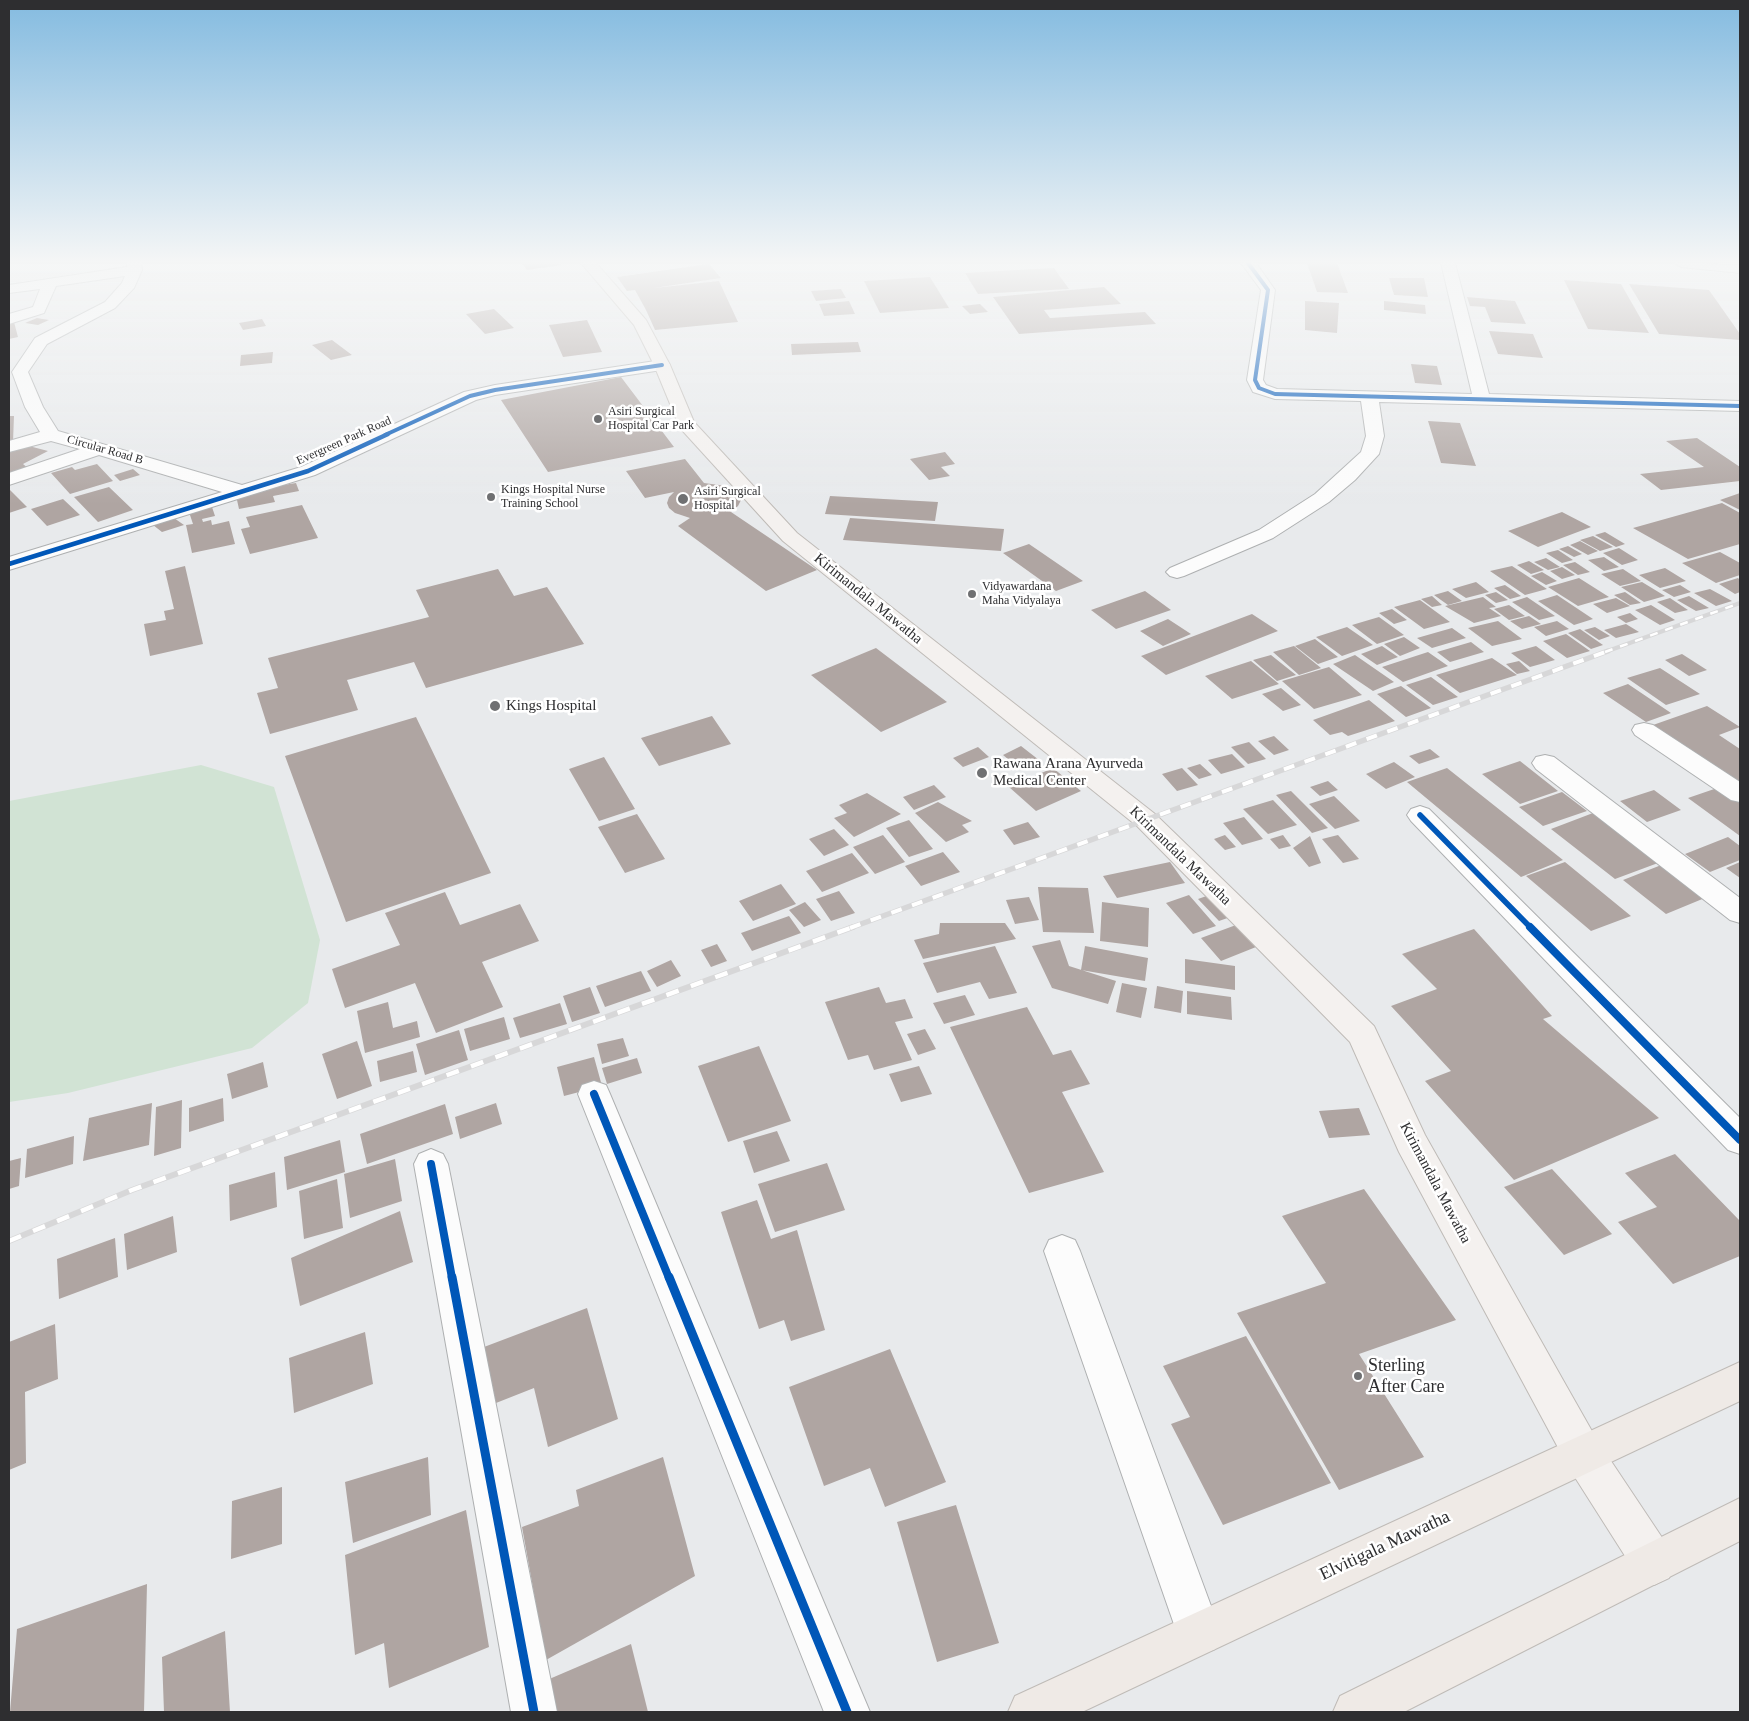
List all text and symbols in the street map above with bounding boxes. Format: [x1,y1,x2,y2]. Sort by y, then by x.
place label: Asiri Surgical Hospital Car Park [608,405,694,433]
marker: Asiri Surgical Hospital Car Park [592,413,604,425]
street label: Evergreen Park Road [294,414,394,468]
street label: Circular Road B [65,432,145,468]
place label: Kings Hospital Nurse Training School [501,483,605,511]
place label: Asiri Surgical Hospital [694,485,761,513]
marker: Kings Hospital Nurse Training School [485,491,497,503]
marker: Asiri Surgical Hospital [676,492,690,506]
street label: Kirimandala Mawatha [810,550,926,648]
place label: Vidyawardana Maha Vidyalaya [982,580,1061,608]
marker: Vidyawardana Maha Vidyalaya [966,588,978,600]
place label: Kings Hospital [506,697,596,715]
marker: Kings Hospital [488,699,502,713]
place label: Rawana Arana Ayurveda Medical Center [993,755,1143,790]
marker: Rawana Arana Ayurveda Medical Center [975,766,989,780]
street label: Kirimandala Mawatha [1125,803,1235,909]
street label: Kirimandala Mawatha [1395,1119,1475,1247]
place label: Sterling After Care [1368,1355,1444,1398]
marker: Sterling After Care [1352,1370,1364,1382]
street label: Elvitigala Mawatha [1316,1506,1454,1586]

